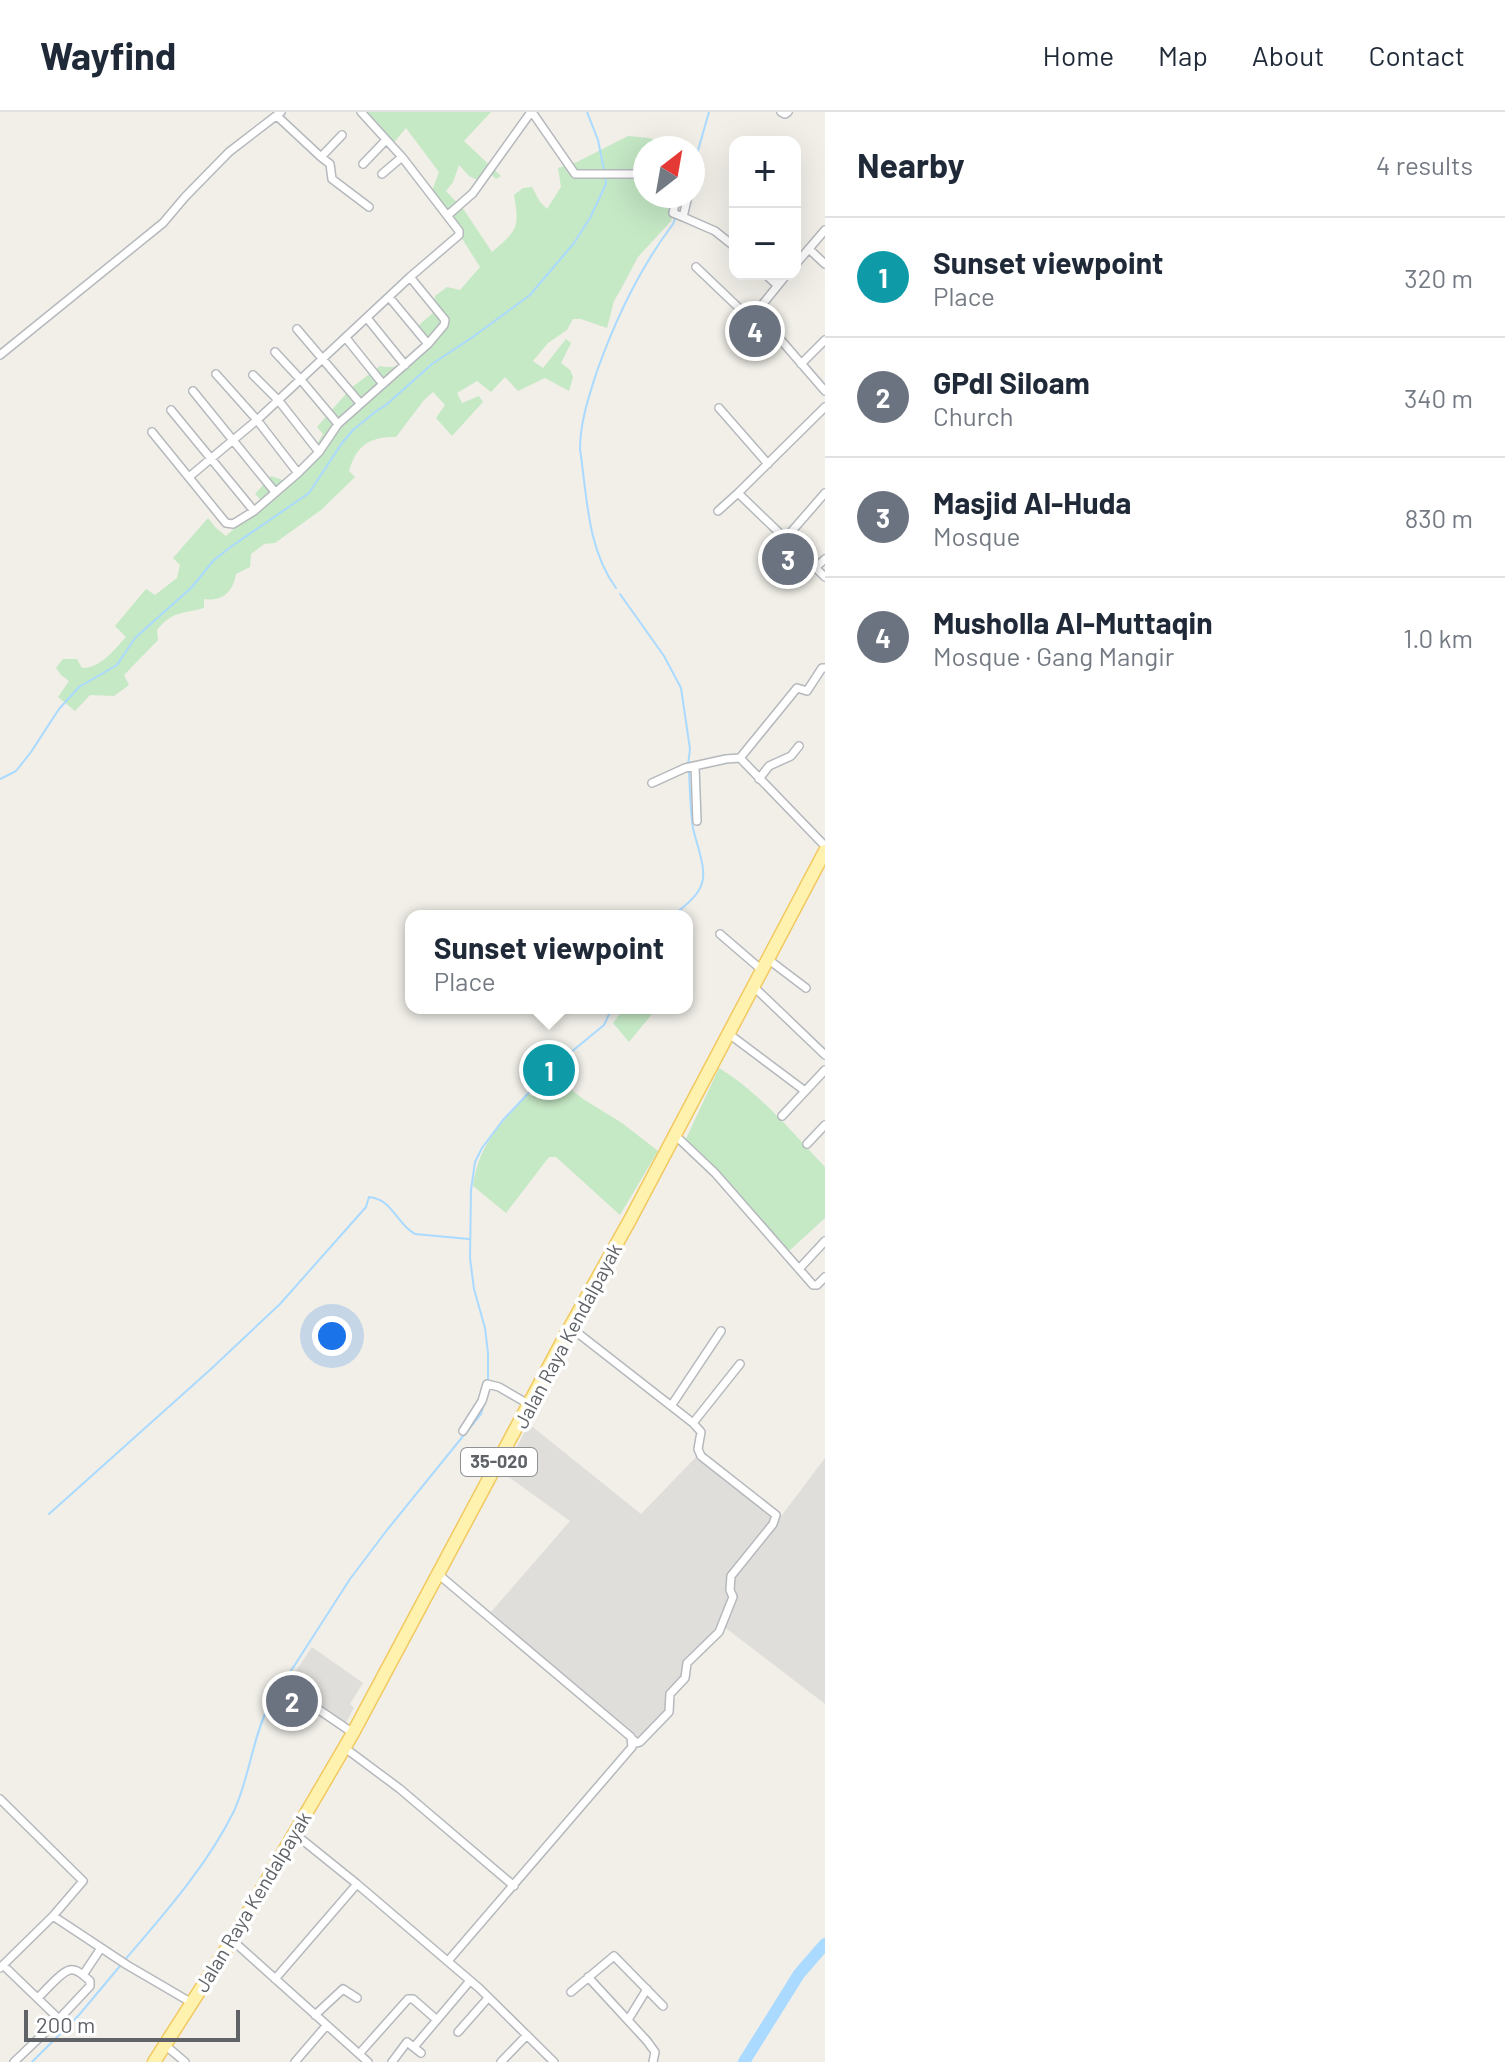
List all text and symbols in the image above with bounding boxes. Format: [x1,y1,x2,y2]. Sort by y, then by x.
text: Wayfind [40,32,176,78]
text: Home [1043,38,1114,72]
text: Map [1158,38,1208,72]
text: About [1252,38,1324,72]
text: Contact [1368,38,1465,72]
north arrow [633,136,705,208]
map controls [729,136,801,280]
button: + [729,136,801,208]
text: Nearby [857,144,965,185]
text: 4 results [1376,149,1473,180]
button: − [729,208,801,280]
text: Sunset viewpoint [933,244,1164,280]
text: 1 [878,262,888,293]
text: 320 m [1404,262,1473,293]
text: Place [933,280,995,311]
pin: 4 [729,301,781,361]
text: GPdI Siloam [933,364,1090,400]
text: 2 [876,382,890,413]
text: 340 m [1404,382,1473,413]
text: Church [933,400,1014,431]
text: Masjid Al-Huda [933,484,1131,520]
text: 3 [876,502,890,533]
text: 830 m [1405,502,1473,533]
text: Mosque [933,520,1020,551]
pin: 3 [762,529,814,589]
text: Musholla Al-Muttaqin [933,604,1213,640]
text: 4 [875,622,891,653]
text: 1.0 km [1403,622,1473,653]
text: Mosque · Gang Mangir [933,640,1174,671]
popup [405,910,693,1014]
text: Sunset viewpoint [434,929,664,965]
text: Place [434,965,496,996]
pin: 1 [523,1040,575,1100]
street label: Jalan Raya Kendalpayak [508,1239,626,1432]
your location [312,1316,352,1356]
road number: 35-020 [461,1448,537,1476]
pin: 2 [266,1671,318,1731]
street label: Jalan Raya Kendalpayak [189,1807,316,1996]
scale bar [24,2006,240,2042]
text: 200 m [36,2011,95,2037]

